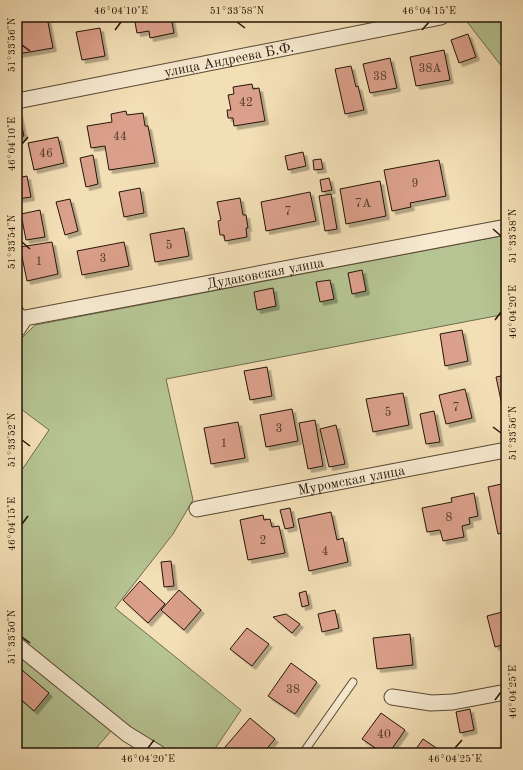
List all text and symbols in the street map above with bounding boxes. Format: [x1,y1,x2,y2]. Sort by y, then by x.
text: 46°04'10"E [94,6,148,16]
text: 51°33'58"N [210,6,265,16]
text: 46°04'15"E [402,6,456,16]
text: 51°33'56"N [7,17,17,72]
street label: улица Андреева Б.Ф. [163,40,295,80]
house number: 38А [418,63,442,75]
house number: 38 [373,71,387,83]
house number: 42 [239,97,253,109]
text: 46°04'10"E [7,117,17,171]
house number: 44 [113,131,127,143]
house number: 46 [39,148,53,160]
house number: 9 [412,178,418,190]
house number: 7А [355,198,371,210]
house number: 7 [285,206,291,218]
text: 51°33'58"N [508,208,518,263]
text: 51°33'54"N [7,214,17,269]
house number: 5 [166,239,173,252]
house number: 3 [100,253,106,265]
house number: 1 [36,256,42,268]
street label: Дудаковская улица [206,256,325,291]
text: 46°04'20"E [508,285,518,339]
house number: 7 [453,402,459,414]
text: 51°33'56"N [508,405,518,460]
house number: 5 [385,406,392,419]
text: 51°33'52"N [7,412,17,467]
house number: 3 [276,423,282,435]
house number: 1 [221,438,227,450]
street label: Муромская улица [297,463,406,498]
text: 46°04'15"E [7,497,17,551]
house number: 8 [446,512,453,524]
house number: 2 [260,535,266,547]
house number: 4 [322,546,329,558]
text: 51°33'50"N [7,609,17,664]
text: 46°04'25"E [508,665,518,719]
house number: 38 [286,684,300,696]
house number: 40 [377,729,391,741]
text: 46°04'20"E [121,754,175,764]
text: 46°04'25"E [428,754,482,764]

